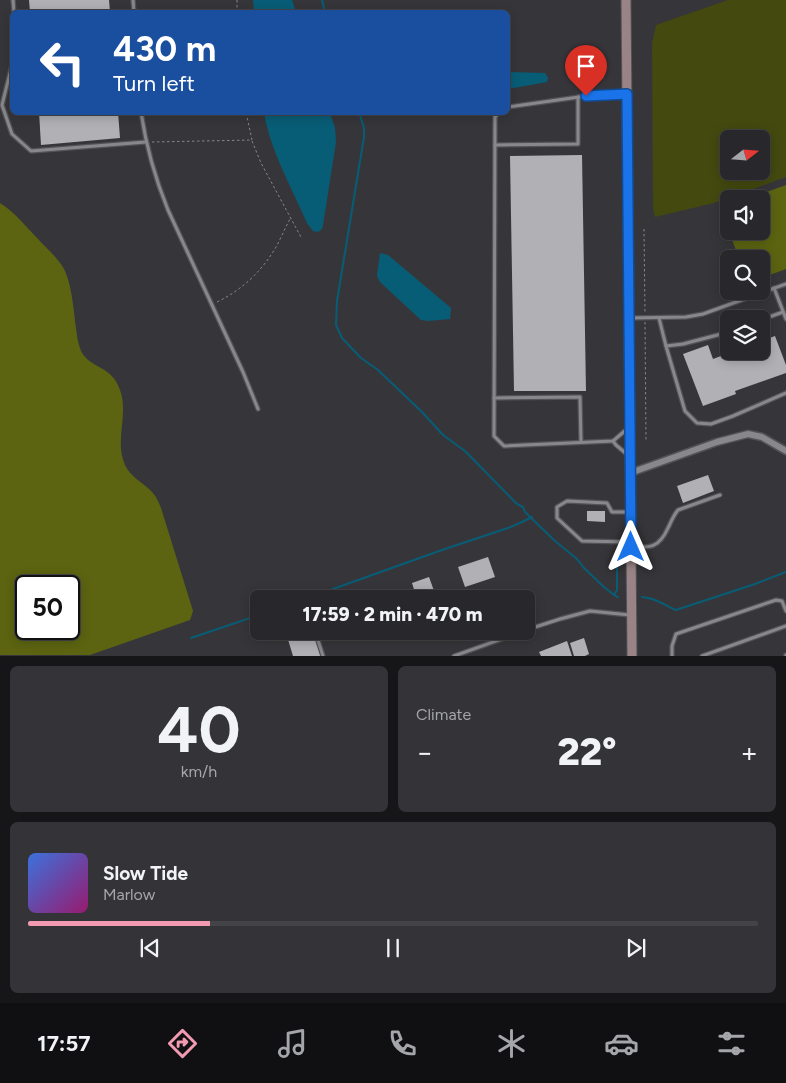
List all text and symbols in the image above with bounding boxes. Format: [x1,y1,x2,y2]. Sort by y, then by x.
text: 430 m [113,28,216,70]
icon: left [30,30,95,95]
pin [565,45,607,96]
icon: arrive [572,52,600,80]
text: Turn left [113,70,195,97]
north arrow [720,130,770,180]
map controls [720,130,770,360]
button: sound [720,190,770,240]
button: search [720,250,770,300]
button: layers [720,310,770,360]
position arrow [604,520,656,572]
speed limit sign: 50 [15,575,80,640]
text: 17:59 · 2 min · 470 m [303,603,482,626]
text: 40 [157,690,241,768]
text: Climate [416,705,471,724]
text: 22° [557,729,617,775]
text: − [416,735,433,769]
text: + [741,735,758,769]
text: km/h [181,762,217,781]
text: Slow Tide [103,862,188,885]
text: Marlow [103,885,155,904]
icon: previous [136,934,164,962]
icon: pause [379,934,407,962]
icon: next [622,934,650,962]
icon: directions [165,1026,200,1061]
icon: music [275,1026,310,1061]
icon: phone [385,1026,420,1061]
icon: climate [494,1026,529,1061]
icon: car [604,1026,639,1061]
icon: filters [714,1026,749,1061]
text: 17:57 [37,1030,91,1057]

